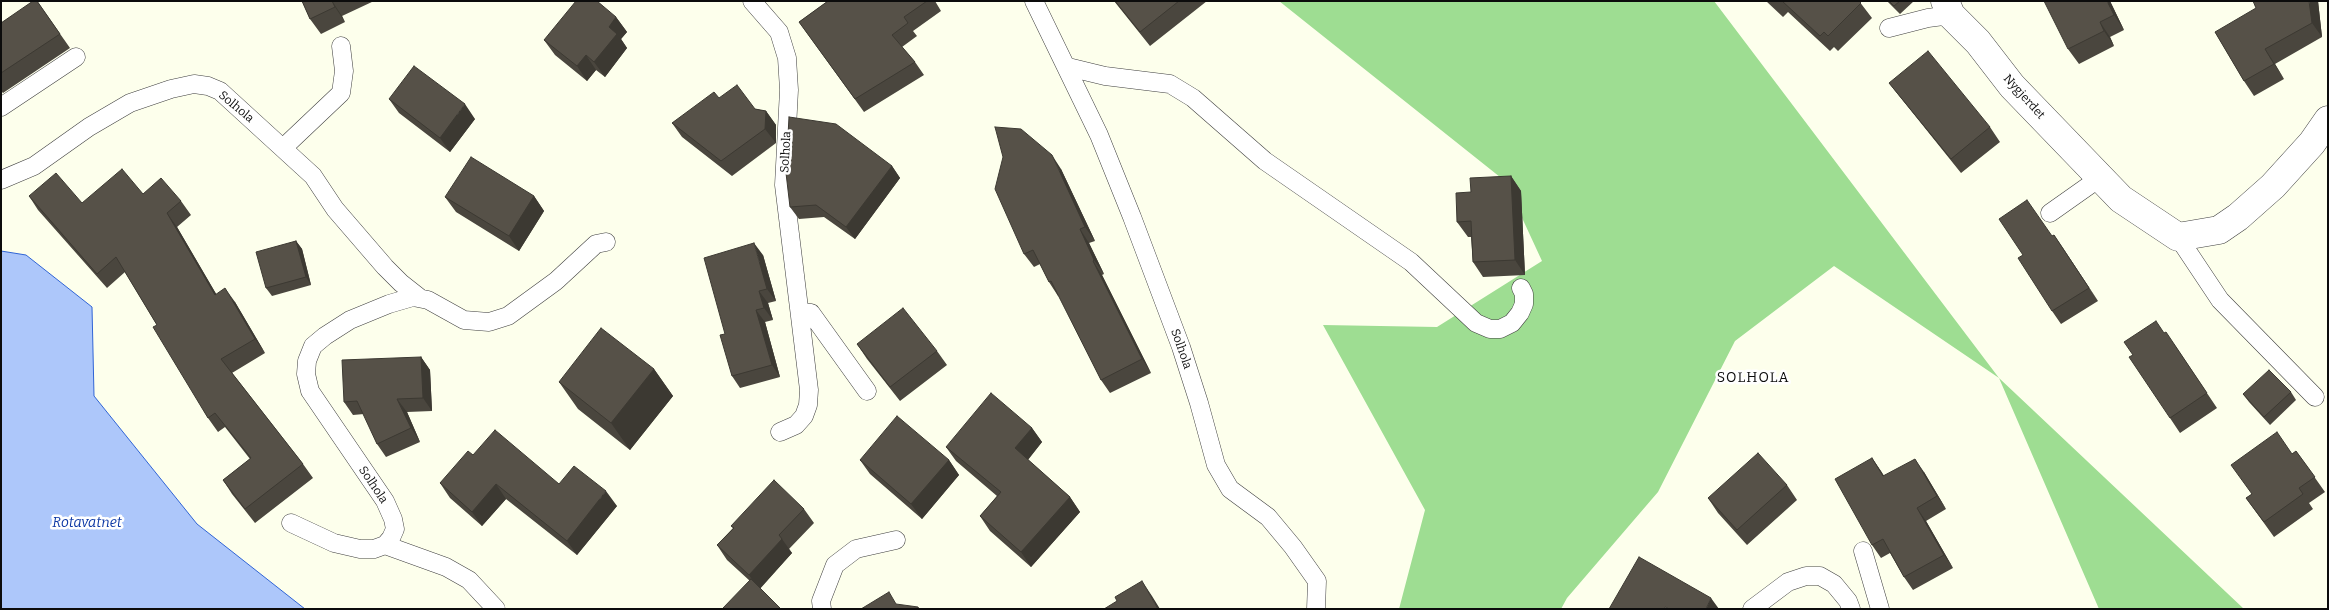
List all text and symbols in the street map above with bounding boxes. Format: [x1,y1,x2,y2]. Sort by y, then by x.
street label: Nygjerdet [2000,72,2048,122]
street label: Solhola [215,88,257,126]
street label: Solhola [778,131,794,173]
street label: Solhola [1167,327,1195,371]
district label: SOLHOLA [1716,370,1790,386]
street label: Solhola [355,464,391,506]
water label: Rotavatnet [52,515,122,531]

